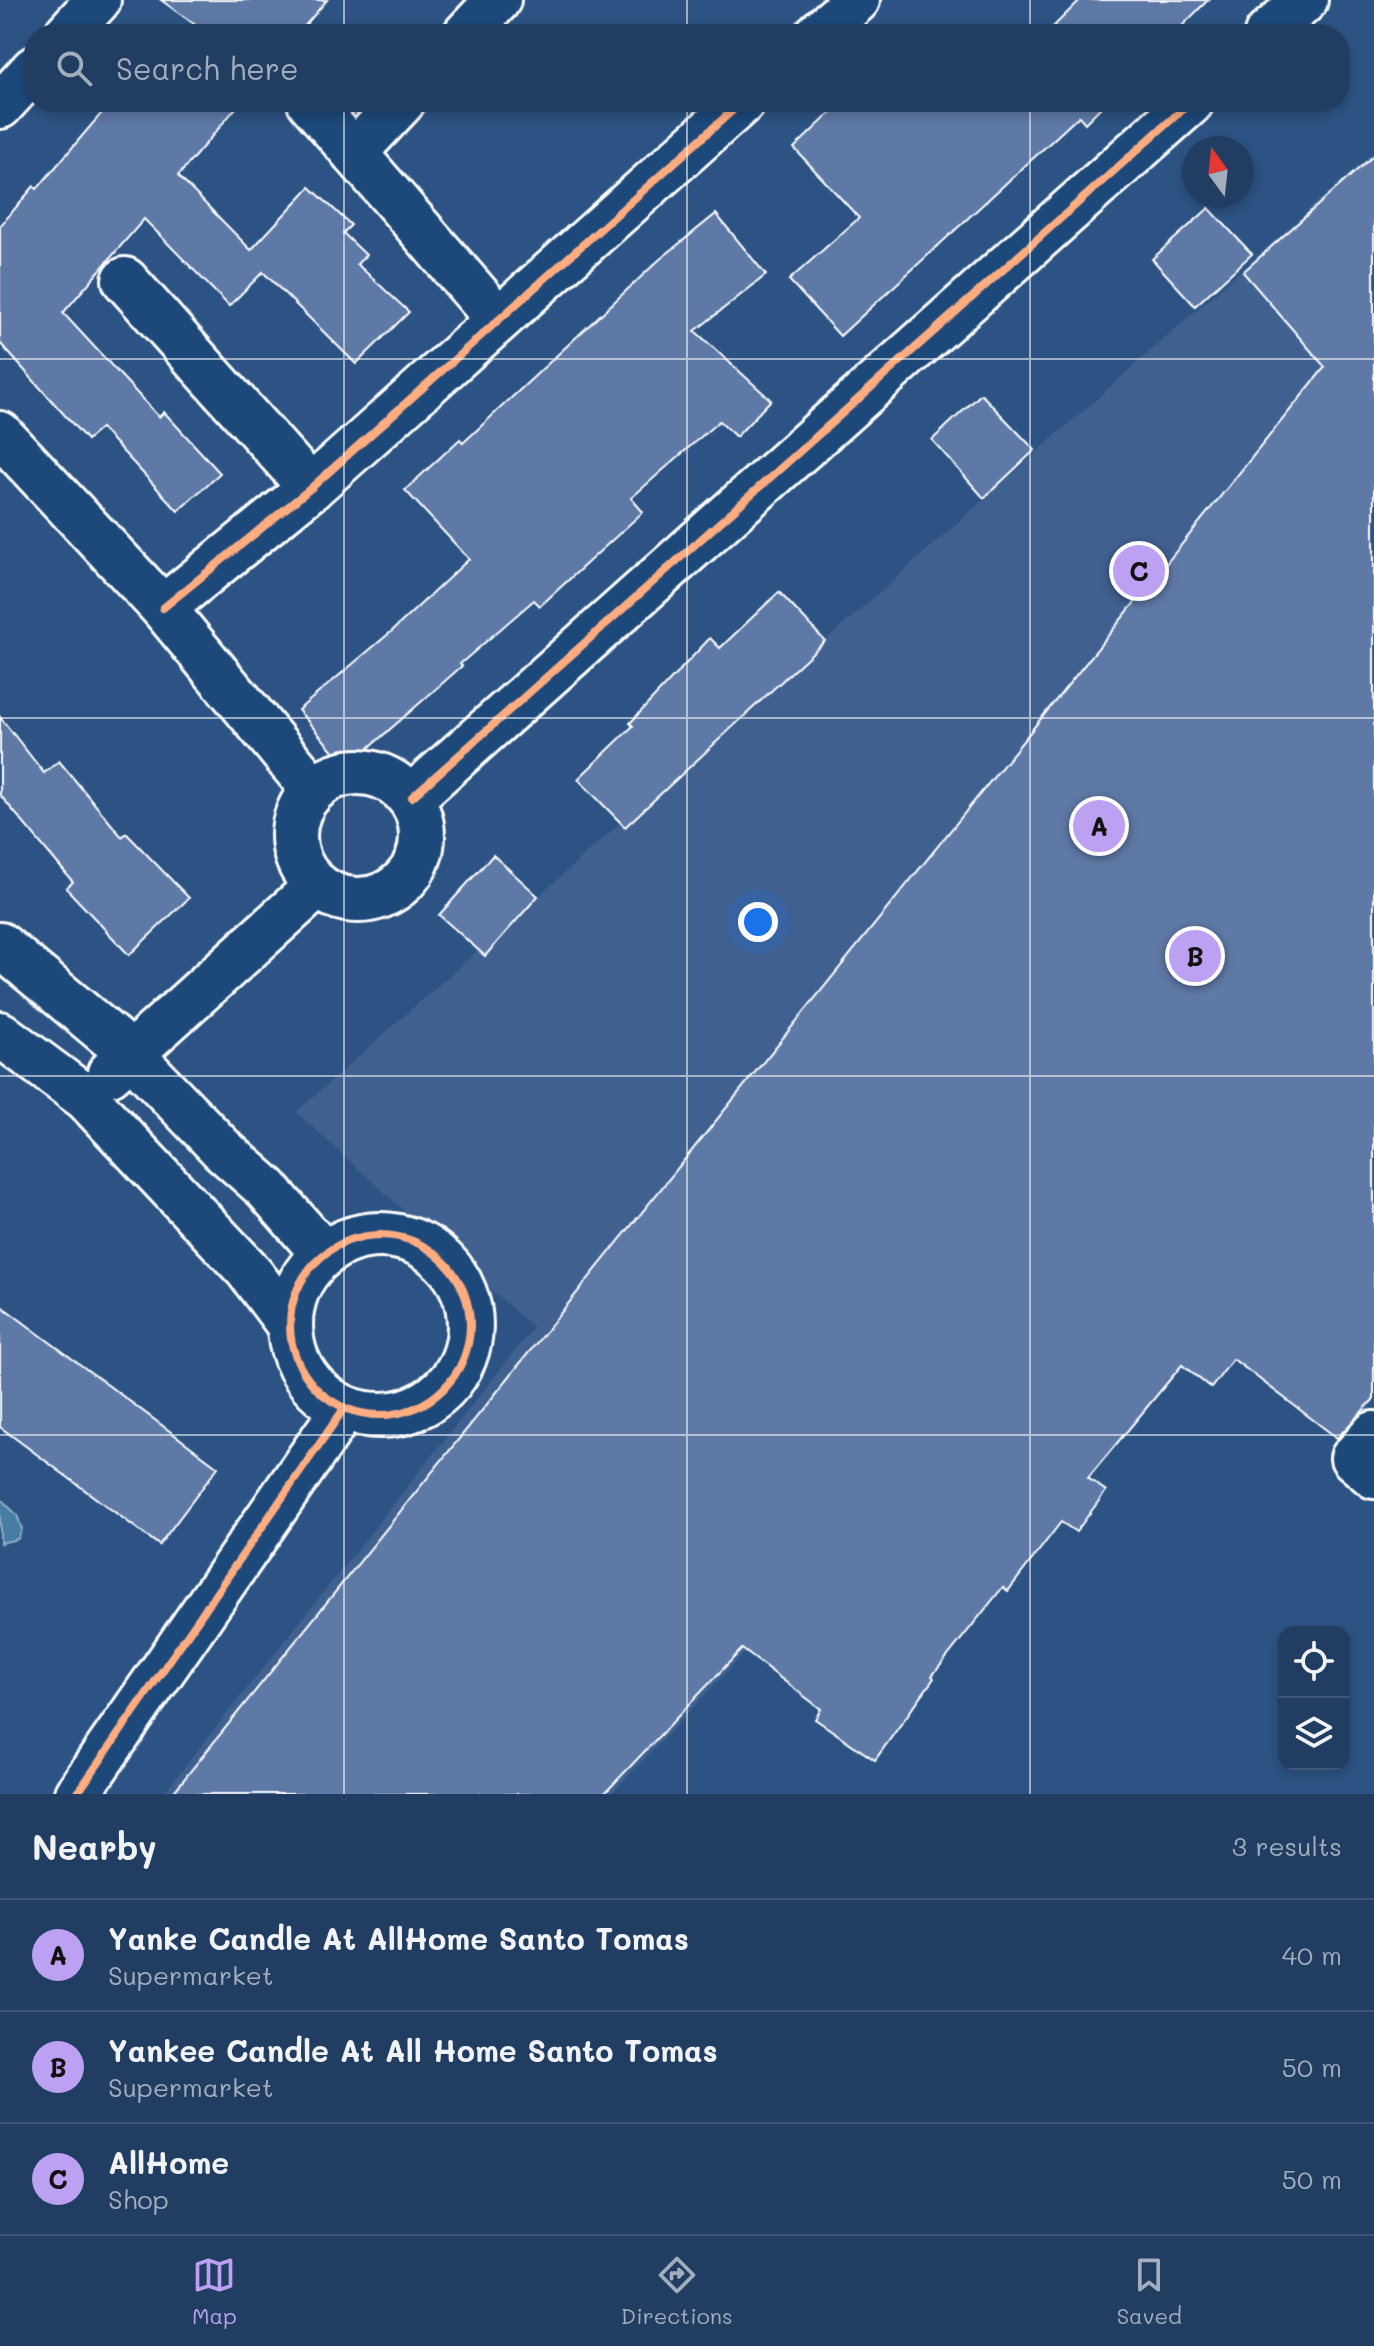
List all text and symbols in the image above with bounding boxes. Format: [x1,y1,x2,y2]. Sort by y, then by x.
search box [24,24,1350,112]
icon: search [52,46,96,90]
text: Search here [116,48,299,88]
north arrow [1182,136,1254,208]
pin: C [1113,541,1165,601]
pin: A [1073,796,1125,856]
your location [738,902,778,942]
pin: B [1169,926,1221,986]
map controls [1278,1626,1350,1770]
button: locate [1278,1626,1350,1698]
button: layers [1278,1698,1350,1770]
text: Nearby [32,1824,157,1869]
text: 3 results [1232,1829,1342,1863]
text: Yanke Candle At AllHome Santo Tomas [108,1918,689,1958]
text: A [49,1938,67,1972]
text: 40 m [1282,1938,1342,1972]
text: Supermarket [108,1958,273,1992]
text: Yankee Candle At All Home Santo Tomas [108,2030,718,2070]
text: B [49,2050,67,2084]
text: 50 m [1282,2050,1342,2084]
text: Supermarket [108,2070,273,2104]
text: AllHome [108,2142,229,2182]
text: C [48,2162,68,2196]
text: 50 m [1282,2162,1342,2196]
text: Shop [108,2182,169,2216]
tab: Map [192,2253,237,2330]
tab: Directions [621,2253,733,2330]
tab: Saved [1117,2253,1182,2330]

